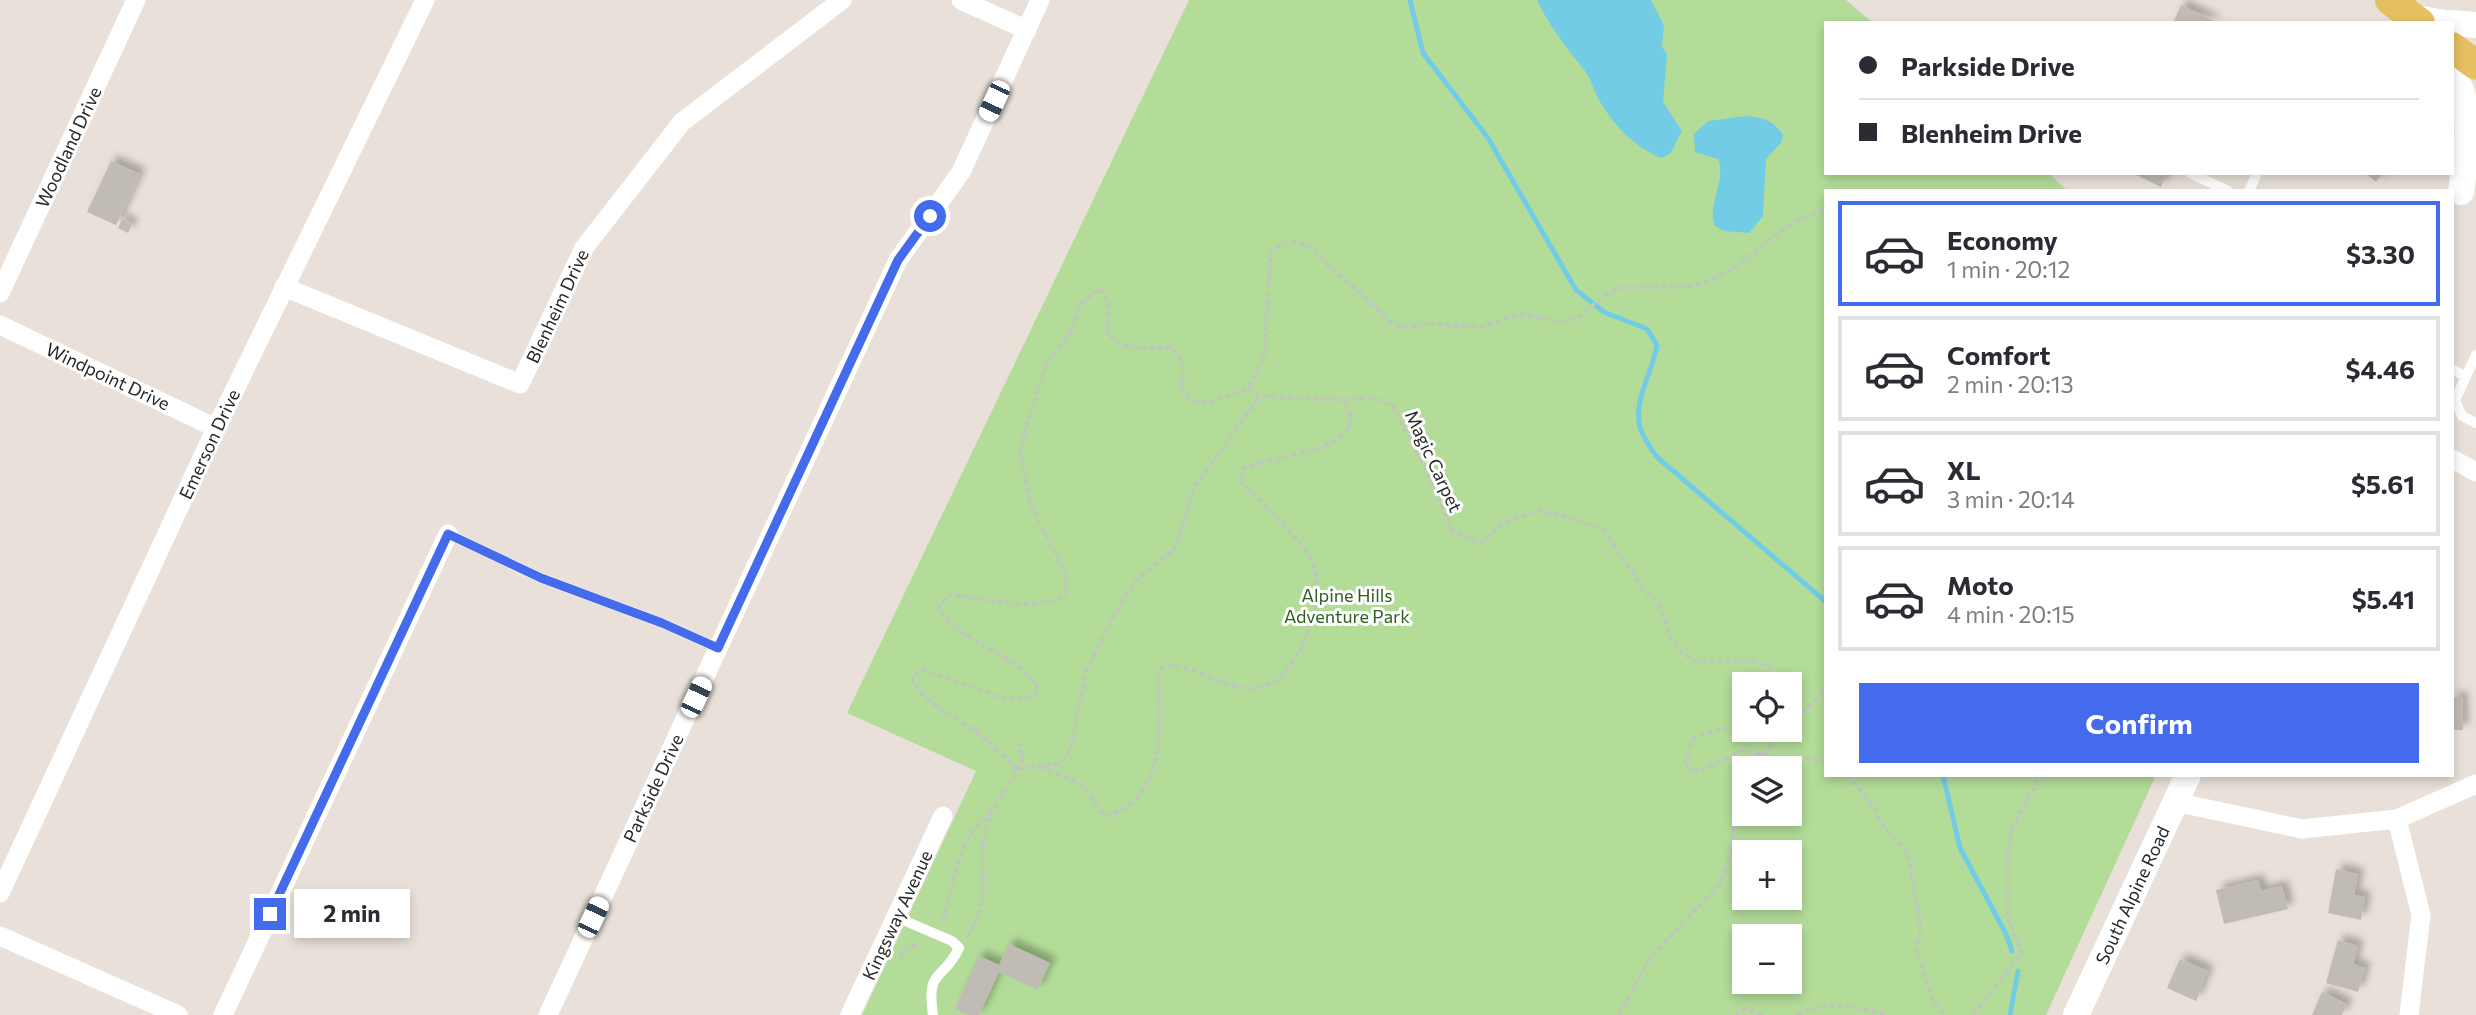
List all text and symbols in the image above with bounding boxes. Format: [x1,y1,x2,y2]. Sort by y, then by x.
text: Parkside Drive [1901,50,2075,81]
car [976,78,1013,124]
street label: Woodland Drive [30,83,106,211]
text: Blenheim Drive [1901,117,2082,148]
route start [914,200,946,232]
icon: car [1863,222,1926,285]
text: Economy [1947,224,2058,255]
text: $3.30 [2346,238,2415,269]
street label: Blenheim Drive [521,246,593,366]
text: 1 min · 20:12 [1947,255,2070,283]
icon: car [1863,337,1926,400]
street label: Windpoint Drive [42,338,174,414]
text: Comfort [1947,339,2050,370]
text: $4.46 [2346,353,2415,384]
text: 2 min · 20:13 [1947,370,2074,398]
street label: Emerson Drive [174,385,244,503]
street label: Magic Carpet [1401,407,1467,515]
icon: car [1863,452,1926,515]
text: XL [1947,454,1981,485]
text: $5.61 [2351,468,2415,499]
text: 3 min · 20:14 [1947,485,2075,513]
icon: car [1863,567,1926,630]
text: Moto [1947,569,2014,600]
text: $5.41 [2352,583,2415,614]
park label: Alpine Hills Adventure Park [1284,584,1410,627]
text: 4 min · 20:15 [1947,600,2075,628]
map controls [1732,672,1802,994]
button: locate [1732,672,1802,742]
car [678,674,715,720]
button: Confirm [1859,683,2419,763]
street label: Parkside Drive [618,730,688,846]
button: layers [1732,756,1802,826]
street label: South Alpine Road [2090,822,2174,968]
button: + [1732,840,1802,910]
street label: Kingsway Avenue [857,846,937,984]
callout: 2 min [294,890,410,939]
car [575,894,612,940]
route end [254,898,286,930]
text: 2 min [323,899,381,927]
button: − [1732,924,1802,994]

